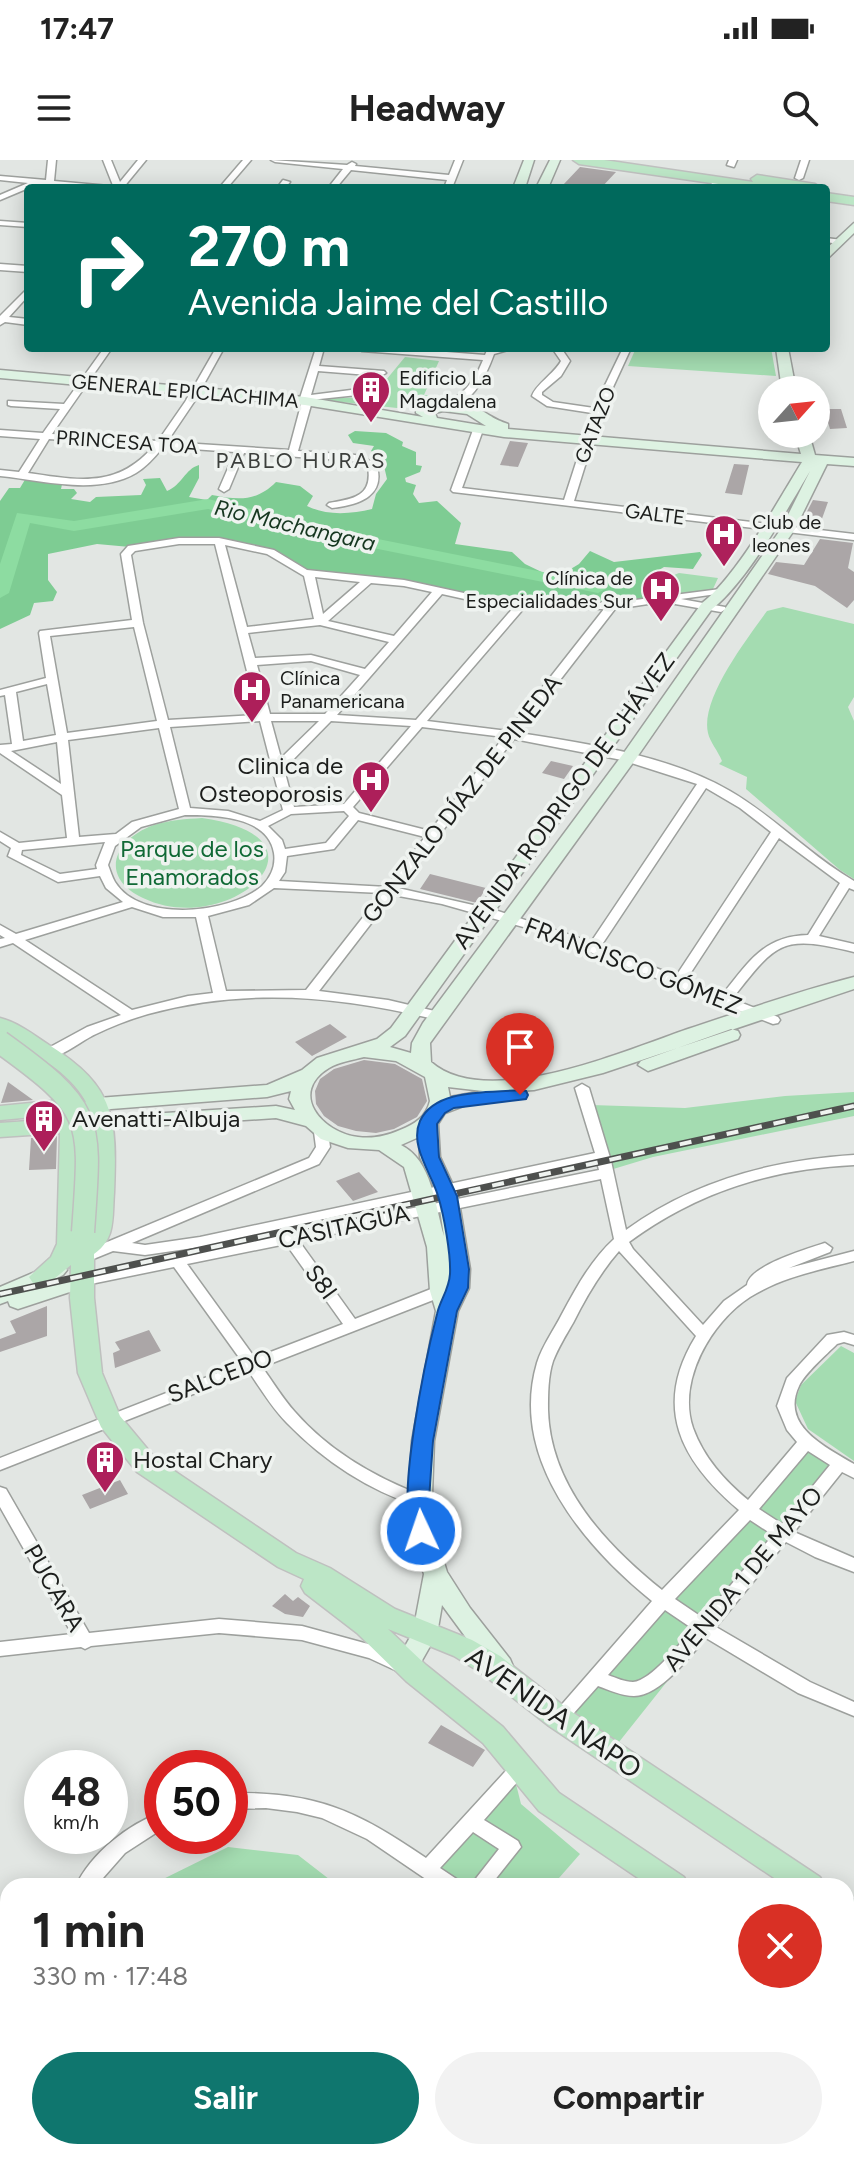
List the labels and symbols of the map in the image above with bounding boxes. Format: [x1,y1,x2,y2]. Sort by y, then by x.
place label: Edificio La Magdalena [399,366,496,413]
street label: GENERAL EPICLACHIMA [70,369,300,413]
building icon: Edificio La Magdalena [350,369,392,424]
north arrow [758,376,830,448]
street label: GATAZO [569,383,621,467]
street label: PRINCESA TOA [55,425,199,459]
district label: PABLO HURAS [216,447,386,474]
water label: Rio Machangara [212,494,378,557]
street label: GALTE [624,498,686,530]
place label: Club de leones [752,510,821,557]
hospital icon: Club de leones [703,513,745,568]
place label: Clínica de Especialidades Sur [465,566,633,613]
hospital icon: Clínica de Especialidades Sur [640,568,682,623]
street label: AVENIDA RODRIGO DE CHÁVEZ [446,647,681,954]
place label: Clínica Panamericana [280,666,405,713]
street label: GONZALO DÍAZ DE PINEDA [356,668,568,929]
hospital icon: Clínica Panamericana [231,669,273,724]
place label: Clinica de Osteoporosis [199,751,343,808]
hospital icon: Clinica de Osteoporosis [350,759,392,814]
park label: Parque de los Enamorados [120,834,264,891]
street label: FRANCISCO GÓMEZ [521,911,746,1020]
pin [486,1013,554,1095]
building icon: Avenatti-Albuja [23,1098,65,1153]
place label: Avenatti-Albuja [72,1104,240,1133]
street label: CASITAGUA [276,1198,413,1255]
street label: S8I [299,1259,344,1305]
street label: SALCEDO [163,1342,276,1409]
building icon: Hostal Chary [84,1439,126,1494]
place label: Hostal Chary [133,1445,273,1474]
street label: AVENIDA 1 DE MAYO [657,1481,828,1677]
position arrow [379,1489,463,1573]
street label: PUCARA [18,1539,91,1637]
street label: AVENIDA NAPO [460,1639,648,1785]
speed limit sign: 50 [144,1750,248,1854]

